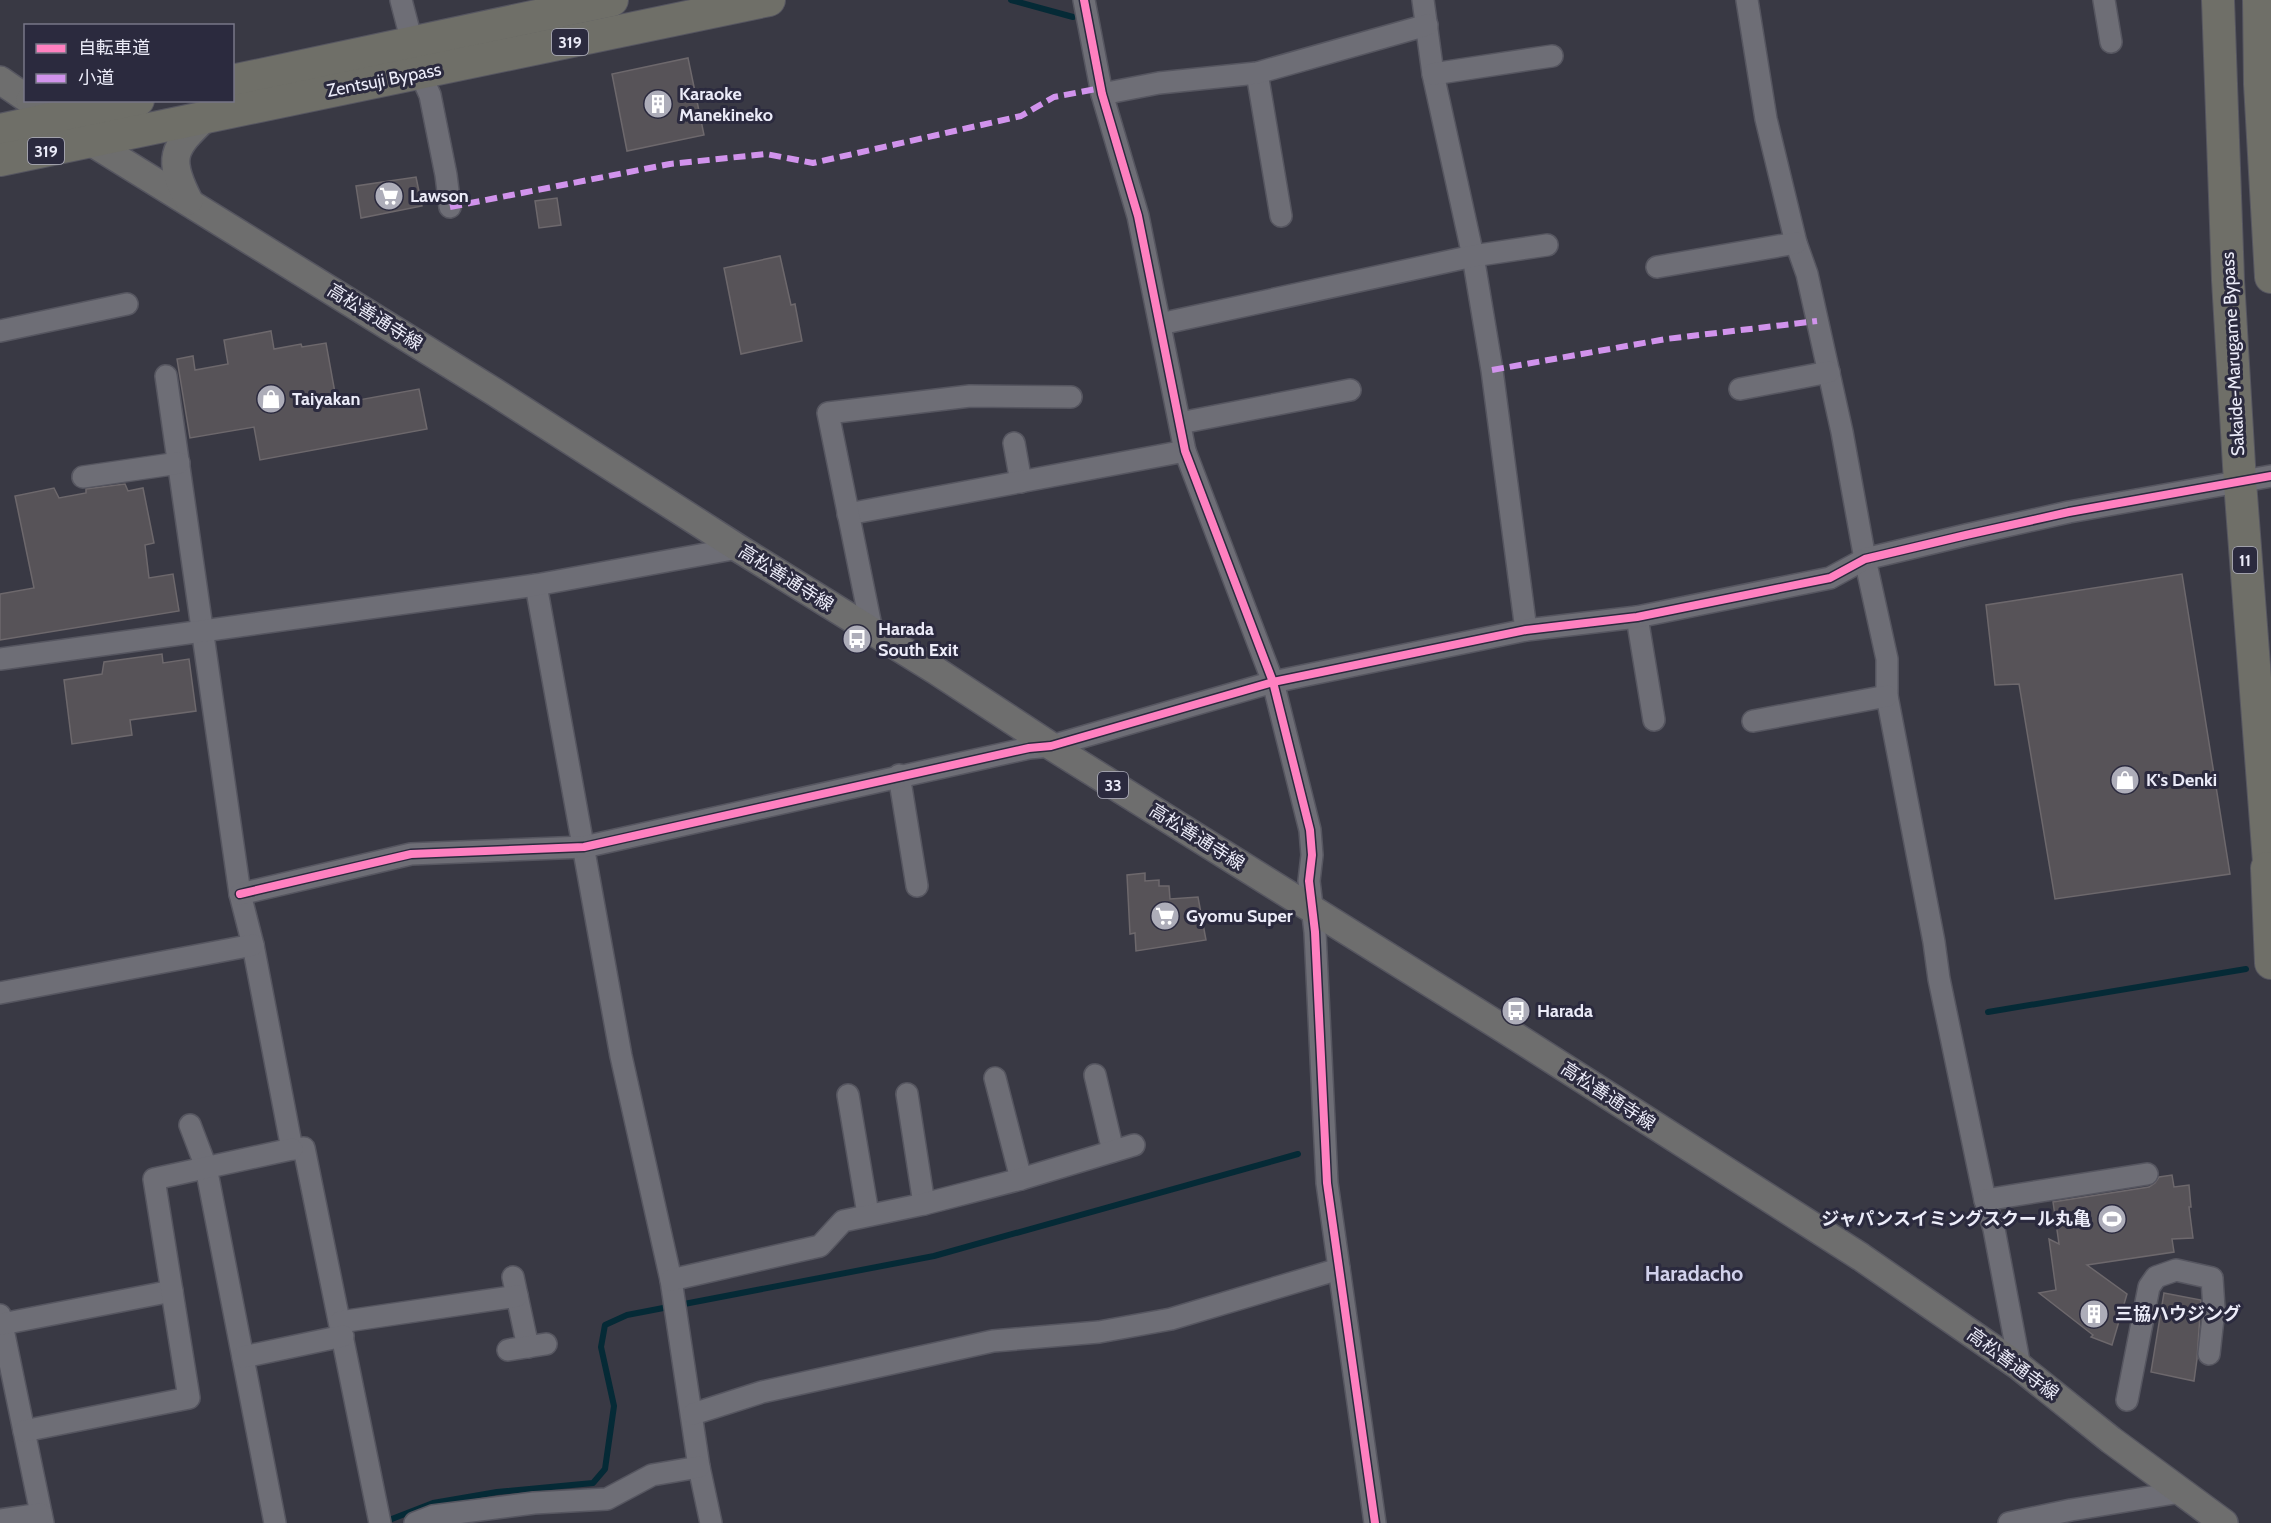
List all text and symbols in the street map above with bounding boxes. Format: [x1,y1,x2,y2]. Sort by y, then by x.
legend [24,24,234,102]
road number: 319 [552,29,588,55]
text: 自転車道 [78,37,150,59]
street label: Zentsuji Bypass [325,58,443,102]
text: 小道 [78,67,114,89]
place label: Karaoke Manekineko [679,83,773,126]
building icon: Karaoke Manekineko [642,88,674,120]
road number: 319 [28,138,64,164]
supermarket icon: Lawson [373,180,405,212]
place label: Lawson [410,185,469,207]
street label: Sakaide-Marugame Bypass [2217,251,2249,457]
street label: 高松善通寺線 [323,279,427,355]
shop icon: Taiyakan [255,383,287,415]
place label: Taiyakan [292,388,360,410]
street label: 高松善通寺線 [734,540,838,616]
road number: 11 [2233,547,2257,573]
place label: Harada South Exit [878,618,958,661]
bus stop icon: Harada South Exit [841,623,873,655]
shop icon: K's Denki [2109,764,2141,796]
place label: K's Denki [2146,769,2217,791]
road number: 33 [1098,772,1128,798]
street label: 高松善通寺線 [1145,799,1249,875]
supermarket icon: Gyomu Super [1149,900,1181,932]
place label: Gyomu Super [1186,905,1293,927]
bus stop icon: Harada [1500,995,1532,1027]
place label: Harada [1537,1000,1593,1022]
street label: 高松善通寺線 [1557,1057,1659,1135]
sports icon: ジャパンスイミングスクール丸亀 [2096,1203,2128,1235]
place label: ジャパンスイミングスクール丸亀 [1821,1208,2091,1230]
district label: Haradacho [1645,1261,1743,1286]
building icon: 三協ハウジング [2078,1298,2110,1330]
place label: 三協ハウジング [2115,1303,2241,1325]
street label: 高松善通寺線 [1963,1323,2063,1405]

